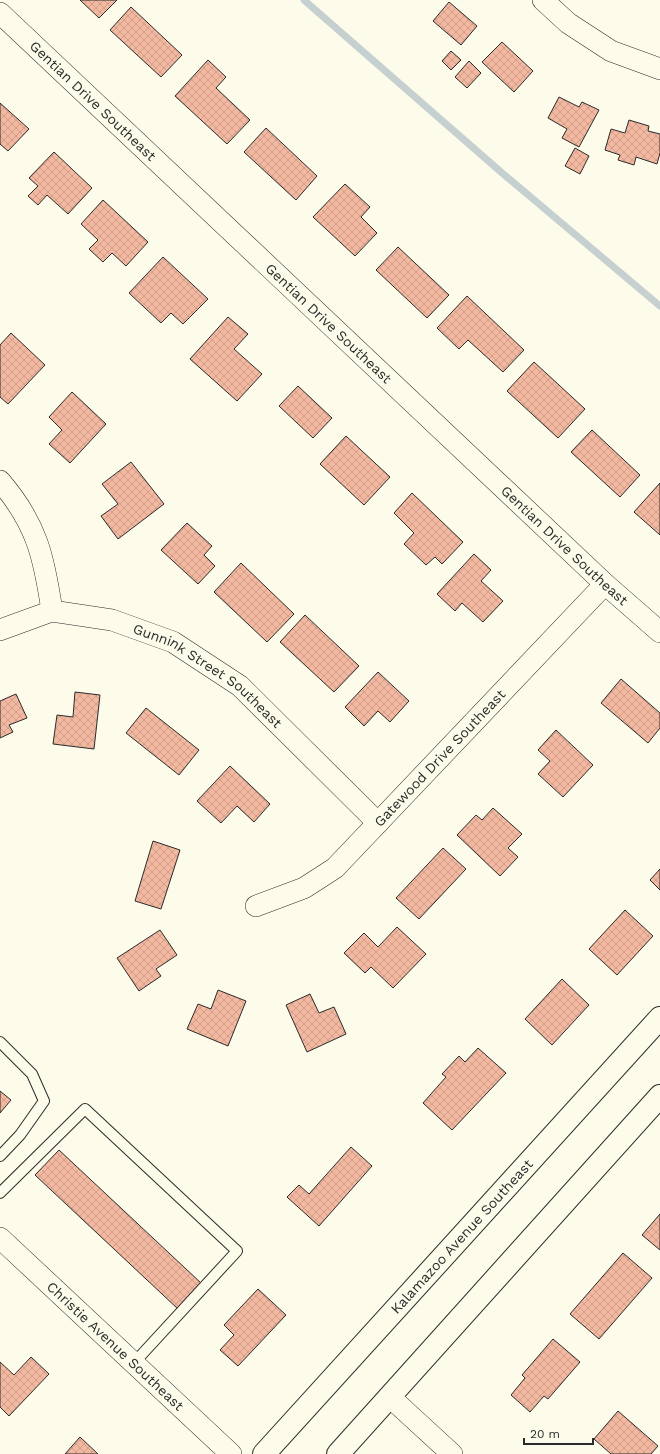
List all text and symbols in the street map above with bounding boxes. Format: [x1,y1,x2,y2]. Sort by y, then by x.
street label: Gentian Drive Southeast [27,38,159,164]
street label: Gentian Drive Southeast [262,260,395,387]
street label: Gentian Drive Southeast [498,482,631,608]
street label: Gunnink Street Southeast [131,620,285,731]
street label: Gatewood Drive Southeast [371,686,509,830]
street label: Kalamazoo Avenue Southeast [387,1156,536,1317]
street label: Christie Avenue Southeast [44,1278,187,1414]
scale bar [524,1420,593,1446]
text: 20 m [530,1427,560,1441]

